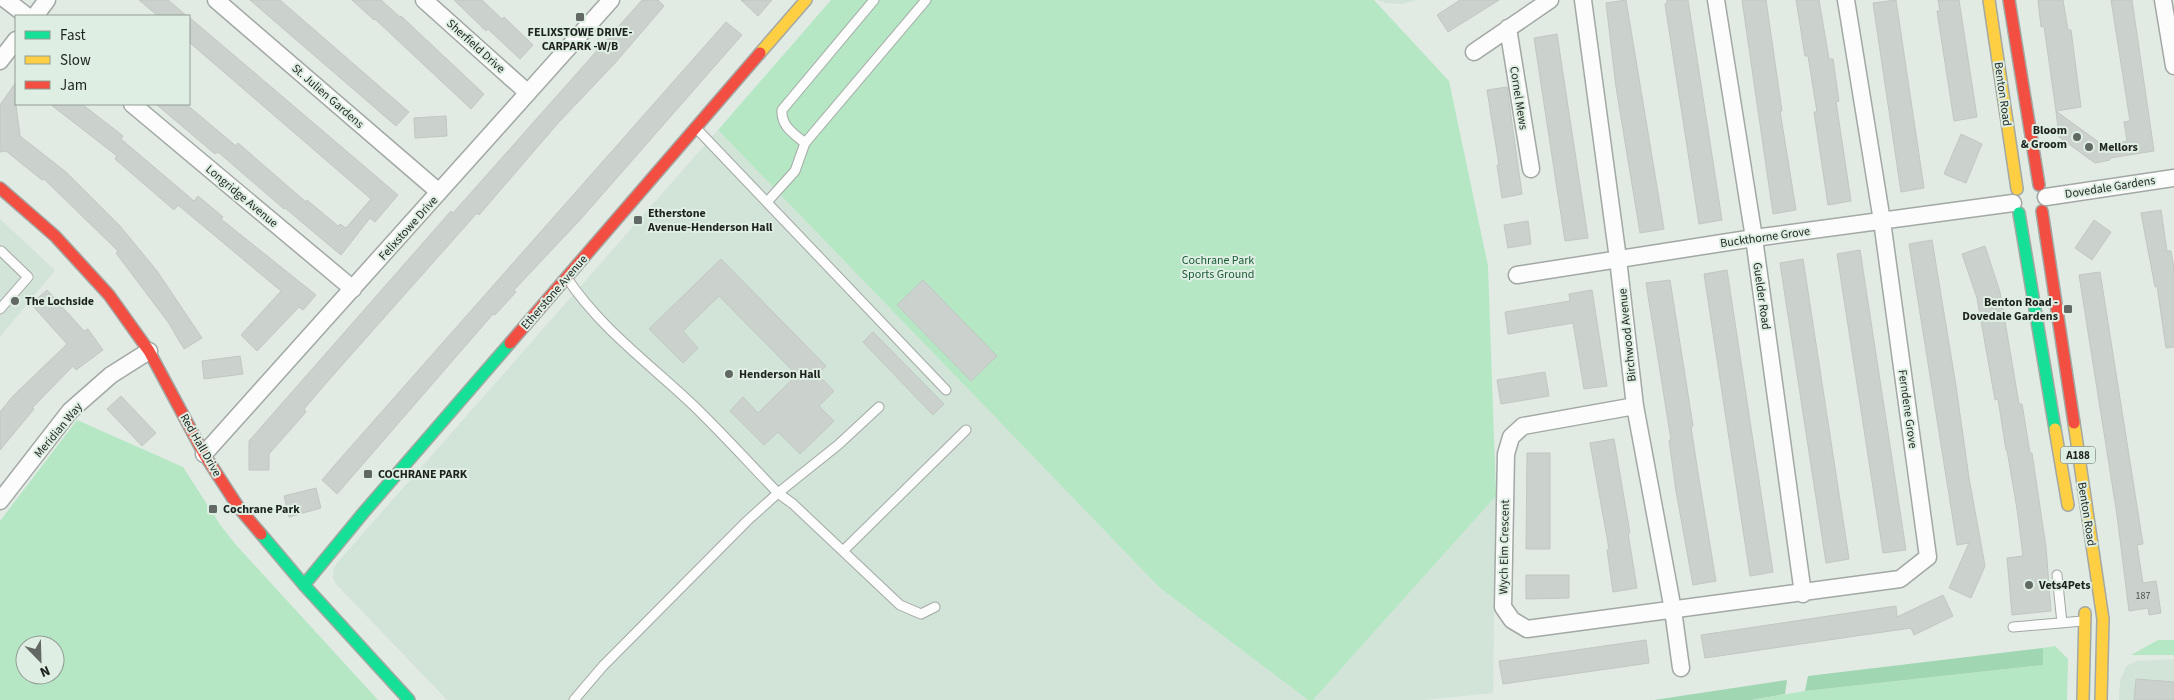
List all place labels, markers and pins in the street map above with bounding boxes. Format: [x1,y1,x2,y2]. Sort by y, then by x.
marker: FELIXSTOWE DRIVE- CARPARK -W/B [574,11,586,23]
place label: FELIXSTOWE DRIVE- CARPARK -W/B [528,24,632,55]
place label: Bloom & Groom [2021,122,2067,153]
marker: Bloom & Groom [2071,131,2083,143]
place label: Mellors [2099,139,2138,156]
marker: Mellors [2083,141,2095,153]
place label: Etherstone Avenue-Henderson Hall [647,205,773,236]
marker: Etherstone Avenue-Henderson Hall [632,214,644,226]
place label: The Lochside [25,293,94,310]
place label: Benton Road - Dovedale Gardens [1962,294,2058,325]
marker: The Lochside [9,295,21,307]
marker: Benton Road - Dovedale Gardens [2062,303,2074,315]
place label: Henderson Hall [739,366,821,383]
marker: Henderson Hall [723,368,735,380]
place label: COCHRANE PARK [378,466,468,483]
marker: COCHRANE PARK [362,468,374,480]
place label: Cochrane Park [223,501,300,518]
marker: Cochrane Park [207,503,219,515]
place label: Vets4Pets [2038,577,2090,594]
marker: Vets4Pets [2023,579,2035,591]

